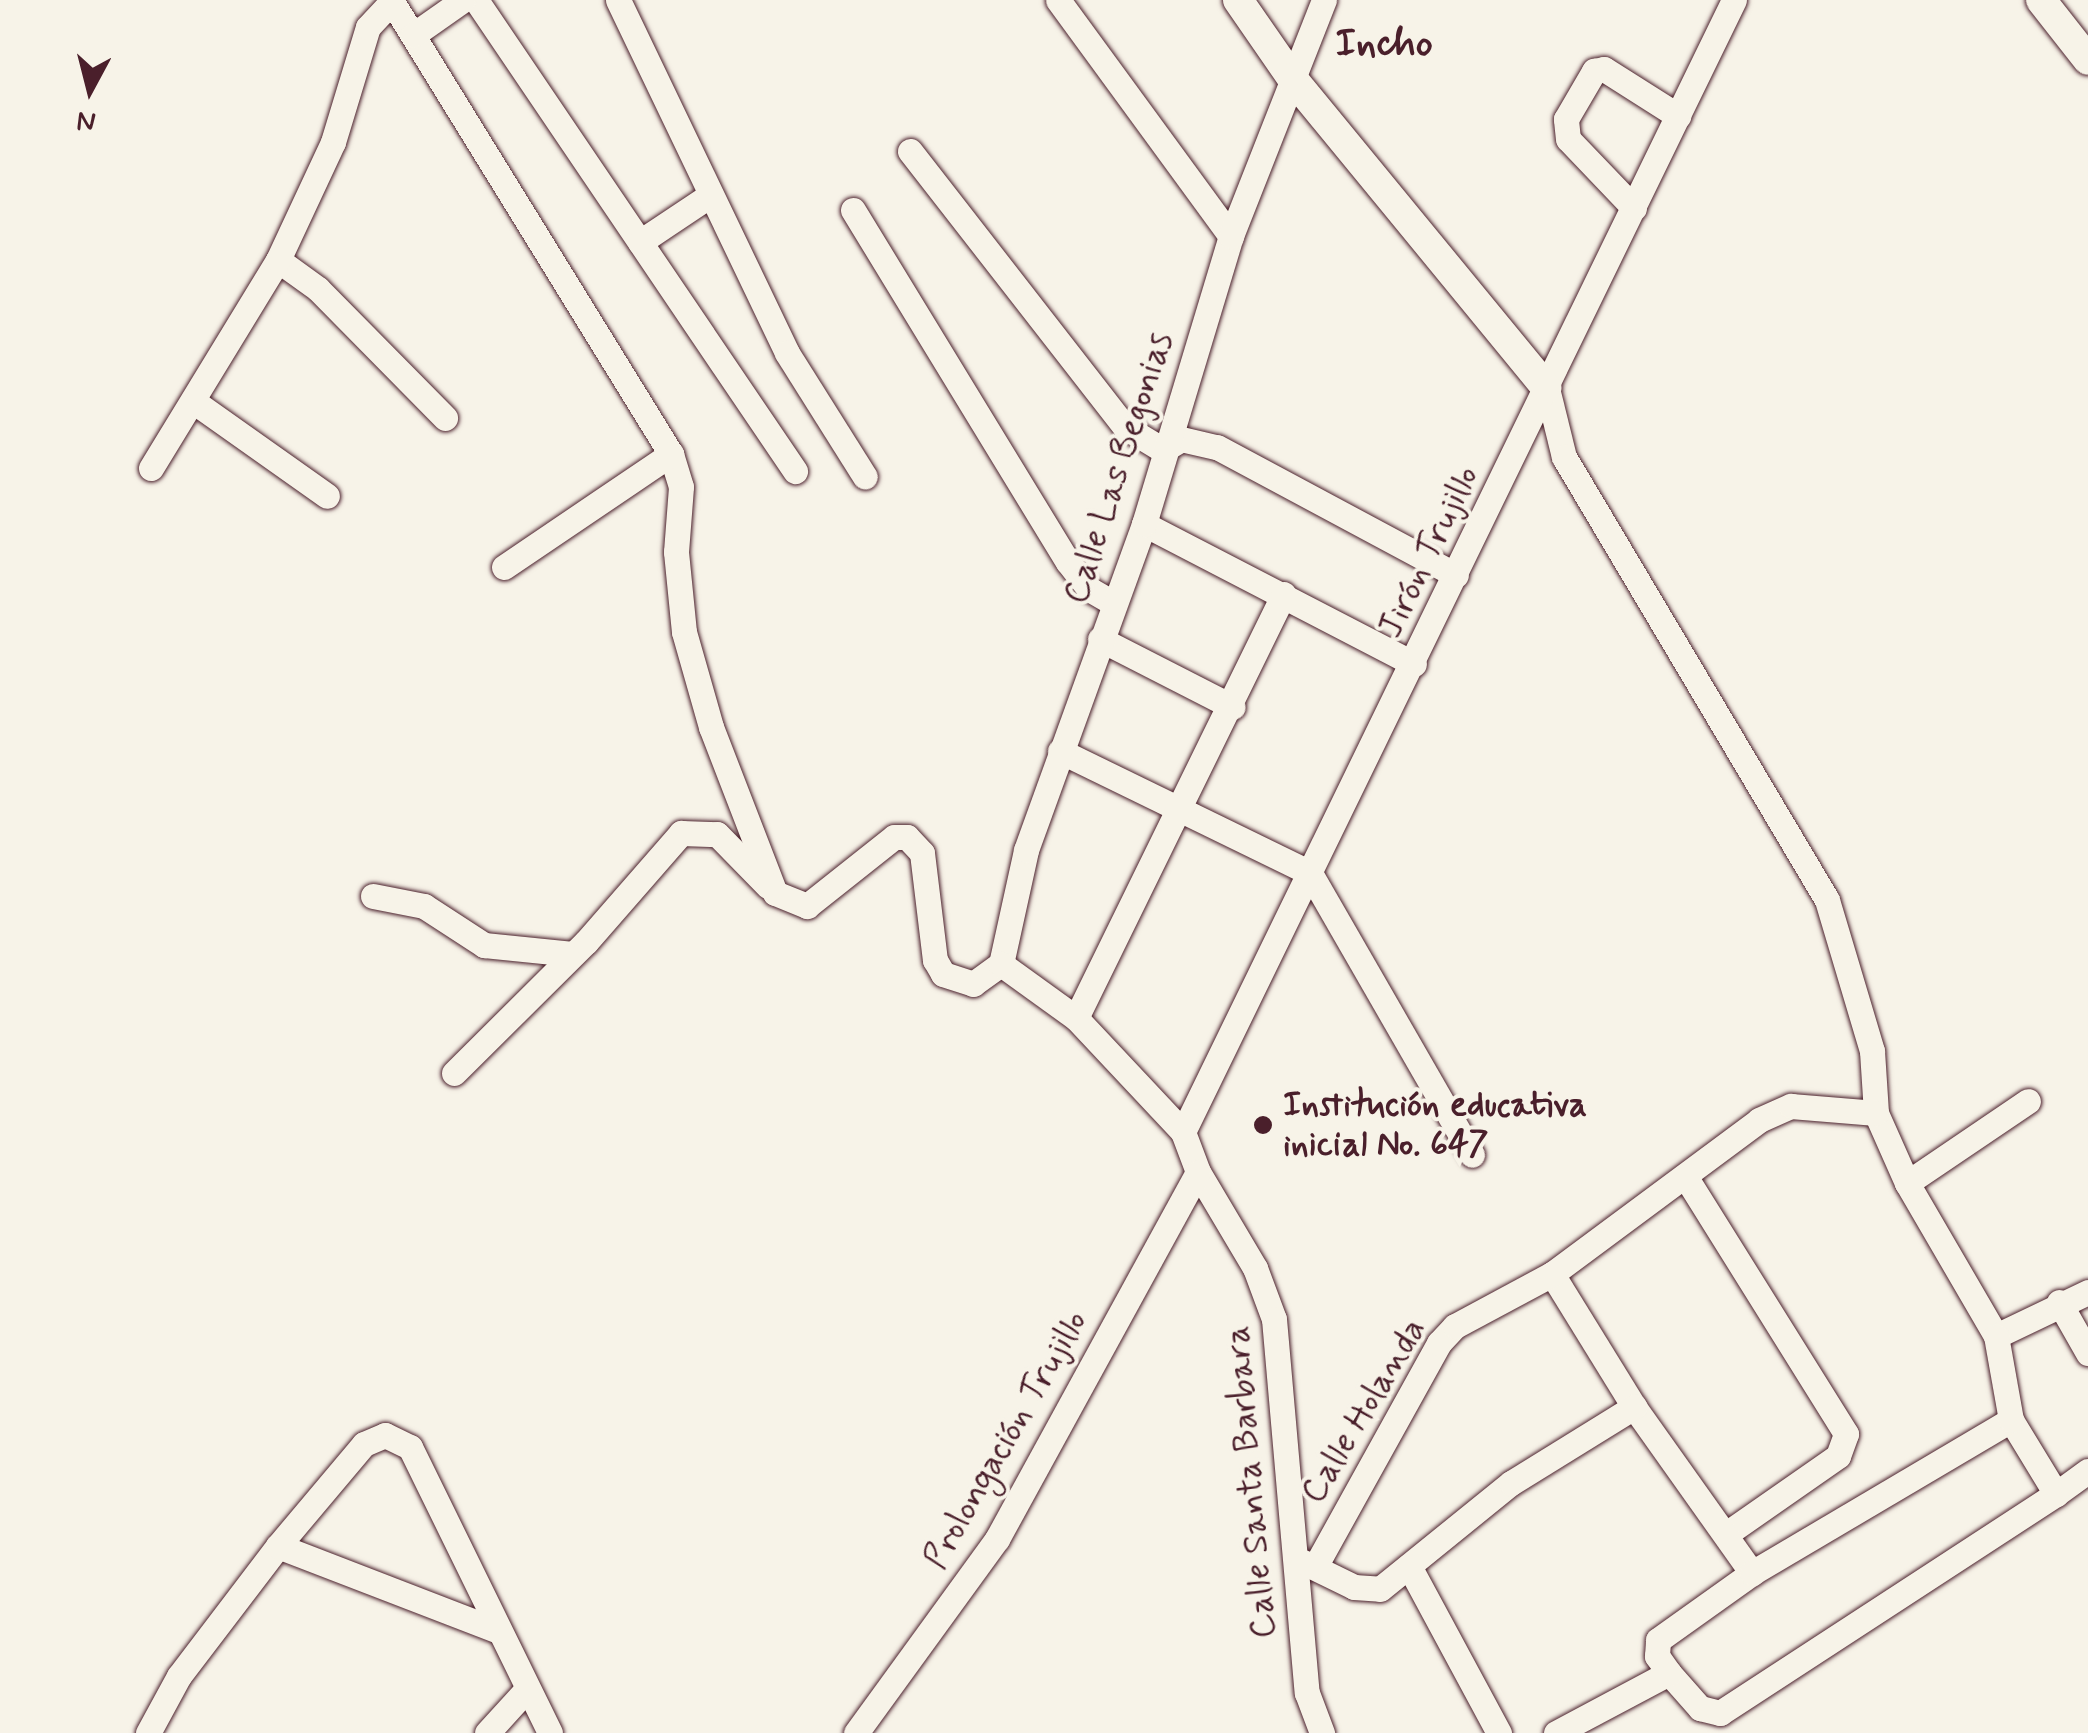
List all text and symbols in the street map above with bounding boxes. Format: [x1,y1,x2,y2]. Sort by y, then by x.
district label: Incho [1335,20,1433,68]
north arrow [40,40,140,140]
text: N [75,101,98,140]
street label: Calle Las Begonias [1054,324,1184,612]
street label: Jirón Trujillo [1371,462,1487,642]
place label: Institución educativa inicial No. 647 [1283,1084,1587,1166]
marker: Institución educativa inicial No. 647 [1252,1114,1274,1136]
street label: Prolongación Trujillo [917,1306,1095,1574]
street label: Calle Holanda [1291,1309,1437,1513]
street label: Calle Santa Barbara [1217,1326,1285,1638]

